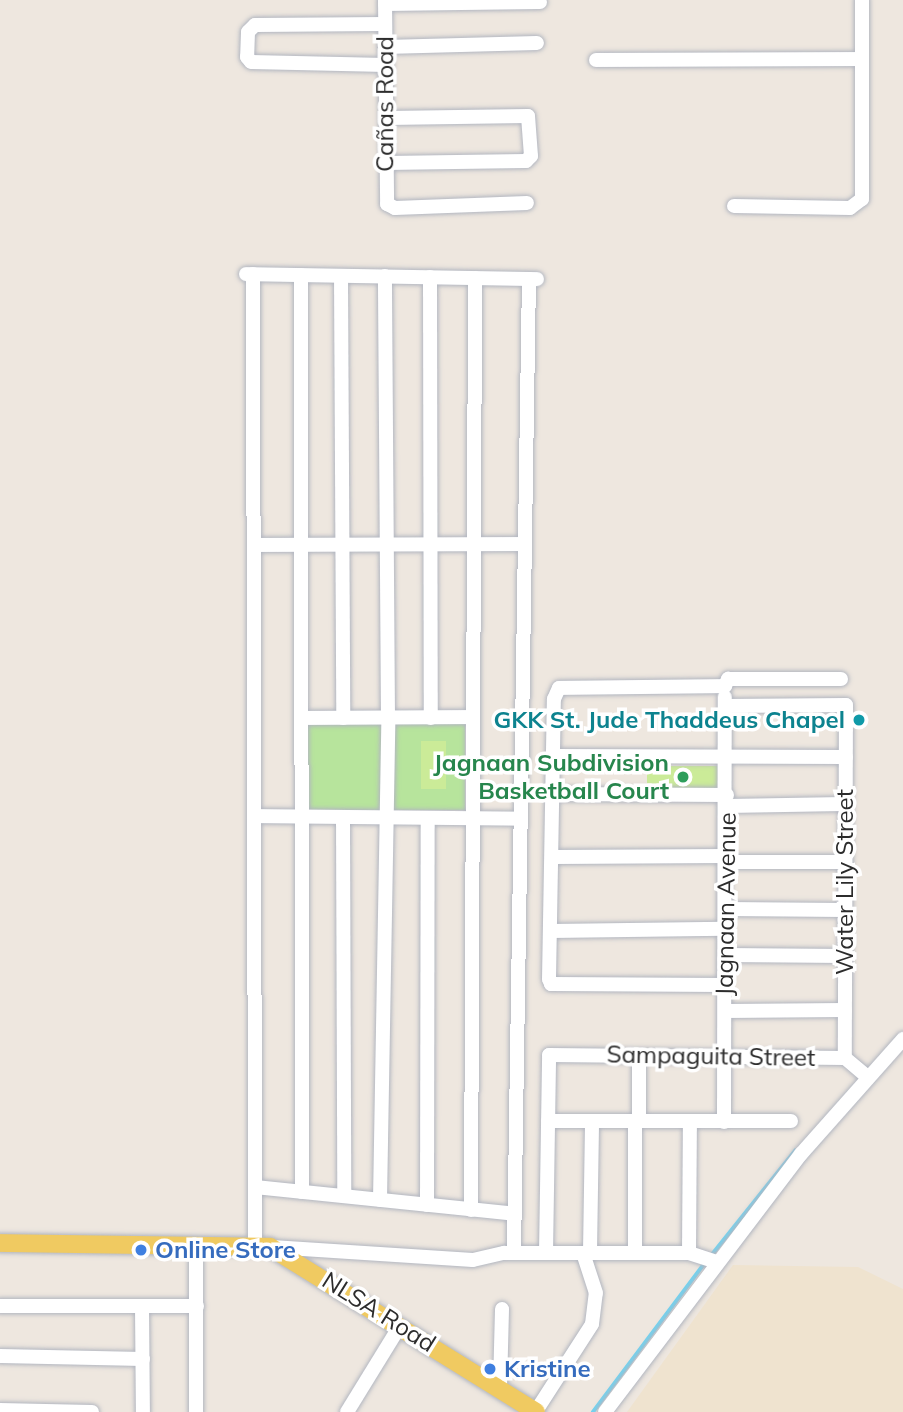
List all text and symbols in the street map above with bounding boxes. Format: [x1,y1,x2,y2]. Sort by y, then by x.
street label: Cañas Road [371,36,399,172]
place label: GKK St. Jude Thaddeus Chapel [494,706,845,734]
marker: GKK St. Jude Thaddeus Chapel [851,712,867,728]
place label: Jagnaan Subdivision Basketball Court [433,749,669,805]
marker: Jagnaan Subdivision Basketball Court [675,769,691,785]
street label: Water Lily Street [831,789,859,975]
street label: Jagnaan Avenue [710,812,742,996]
street label: Sampaguita Street [606,1040,816,1072]
place label: Online Store [155,1236,296,1264]
marker: Online Store [133,1242,149,1258]
street label: NLSA Road [317,1266,441,1358]
place label: Kristine [504,1355,591,1383]
marker: Kristine [482,1361,498,1377]

